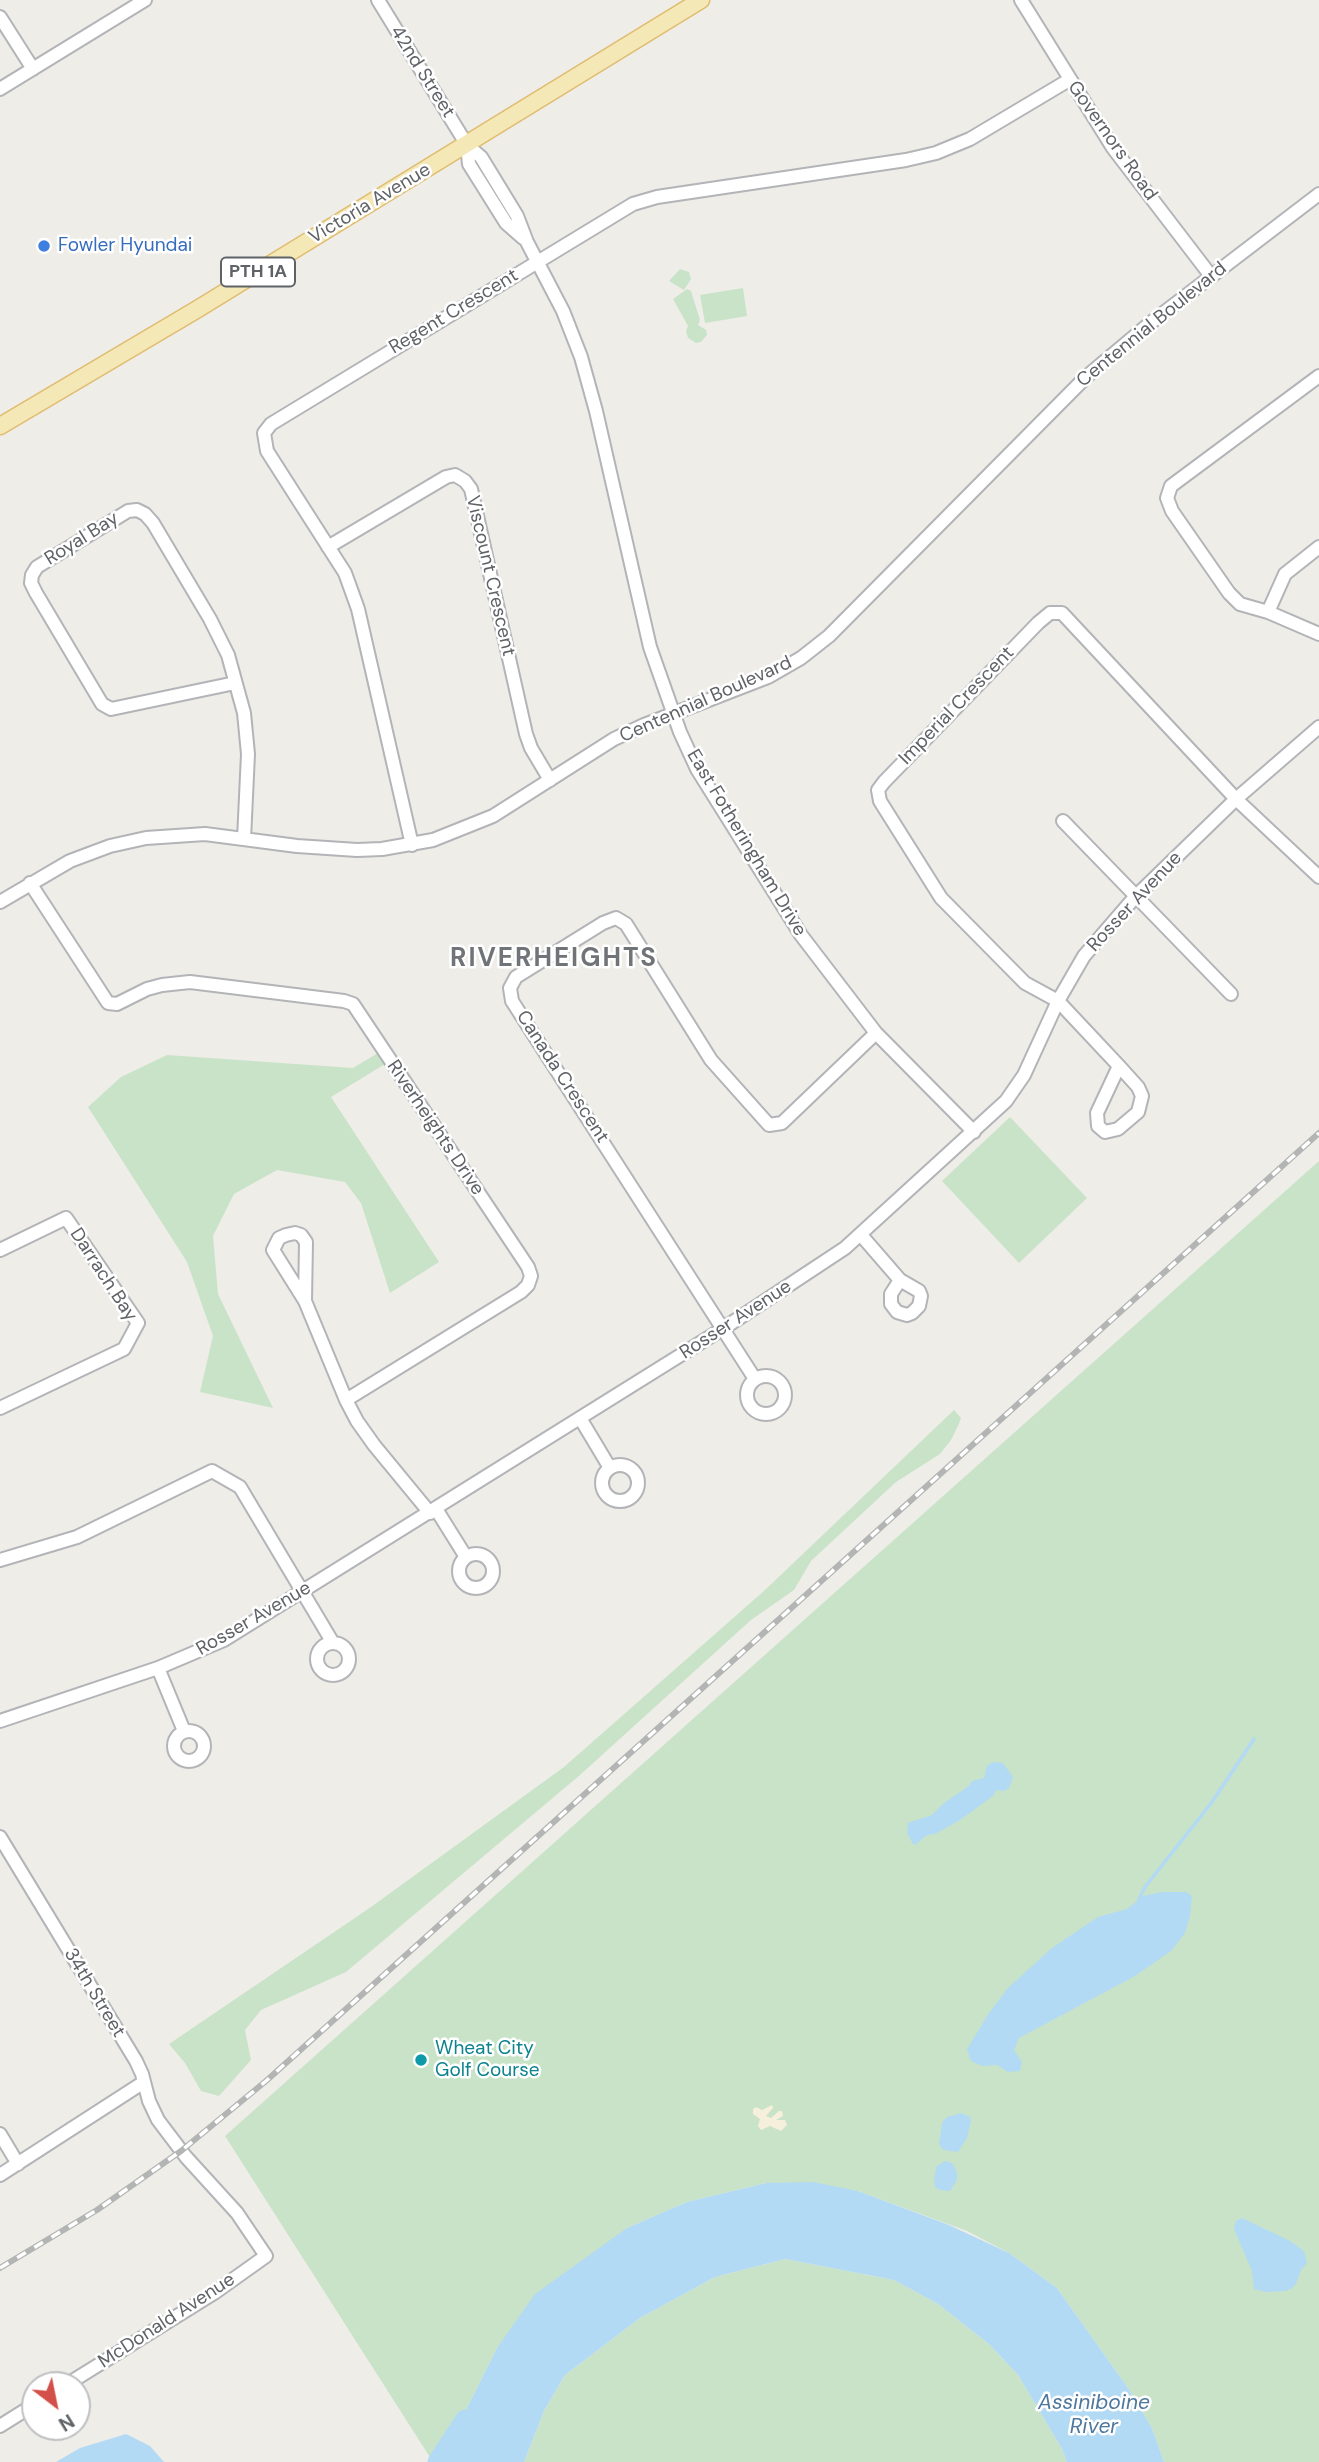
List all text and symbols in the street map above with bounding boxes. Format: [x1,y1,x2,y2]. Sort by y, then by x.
street label: 42nd Street [385,22,459,122]
street label: Governors Road [1062,77,1162,205]
street label: Victoria Avenue [305,159,435,249]
place label: Fowler Hyundai [58,235,192,257]
marker: Fowler Hyundai [36,238,52,254]
road number: PTH 1A [221,258,295,286]
street label: Centennial Boulevard [1073,258,1231,392]
street label: Regent Crescent [385,264,523,360]
street label: Viscount Crescent [460,494,520,658]
street label: Royal Bay [41,507,123,571]
street label: Imperial Crescent [895,642,1019,770]
street label: Centennial Boulevard [616,652,796,748]
street label: East Fotheringham Drive [681,745,811,941]
street label: Rosser Avenue [1083,847,1187,957]
district label: RIVERHEIGHTS [451,943,657,975]
street label: Canada Crescent [511,1007,613,1147]
street label: Riverheights Drive [381,1056,489,1200]
street label: Darrach Bay [64,1224,142,1326]
street label: Rosser Avenue [676,1275,796,1365]
street label: Rosser Avenue [193,1577,315,1661]
street label: 34th Street [58,1944,130,2042]
place label: Wheat City Golf Course [435,2038,540,2082]
marker: Wheat City Golf Course [413,2052,429,2068]
street label: McDonald Avenue [94,2268,240,2374]
north arrow [21,2371,91,2441]
water label: Assiniboine River [1038,2390,1150,2440]
text: N [54,2408,79,2437]

